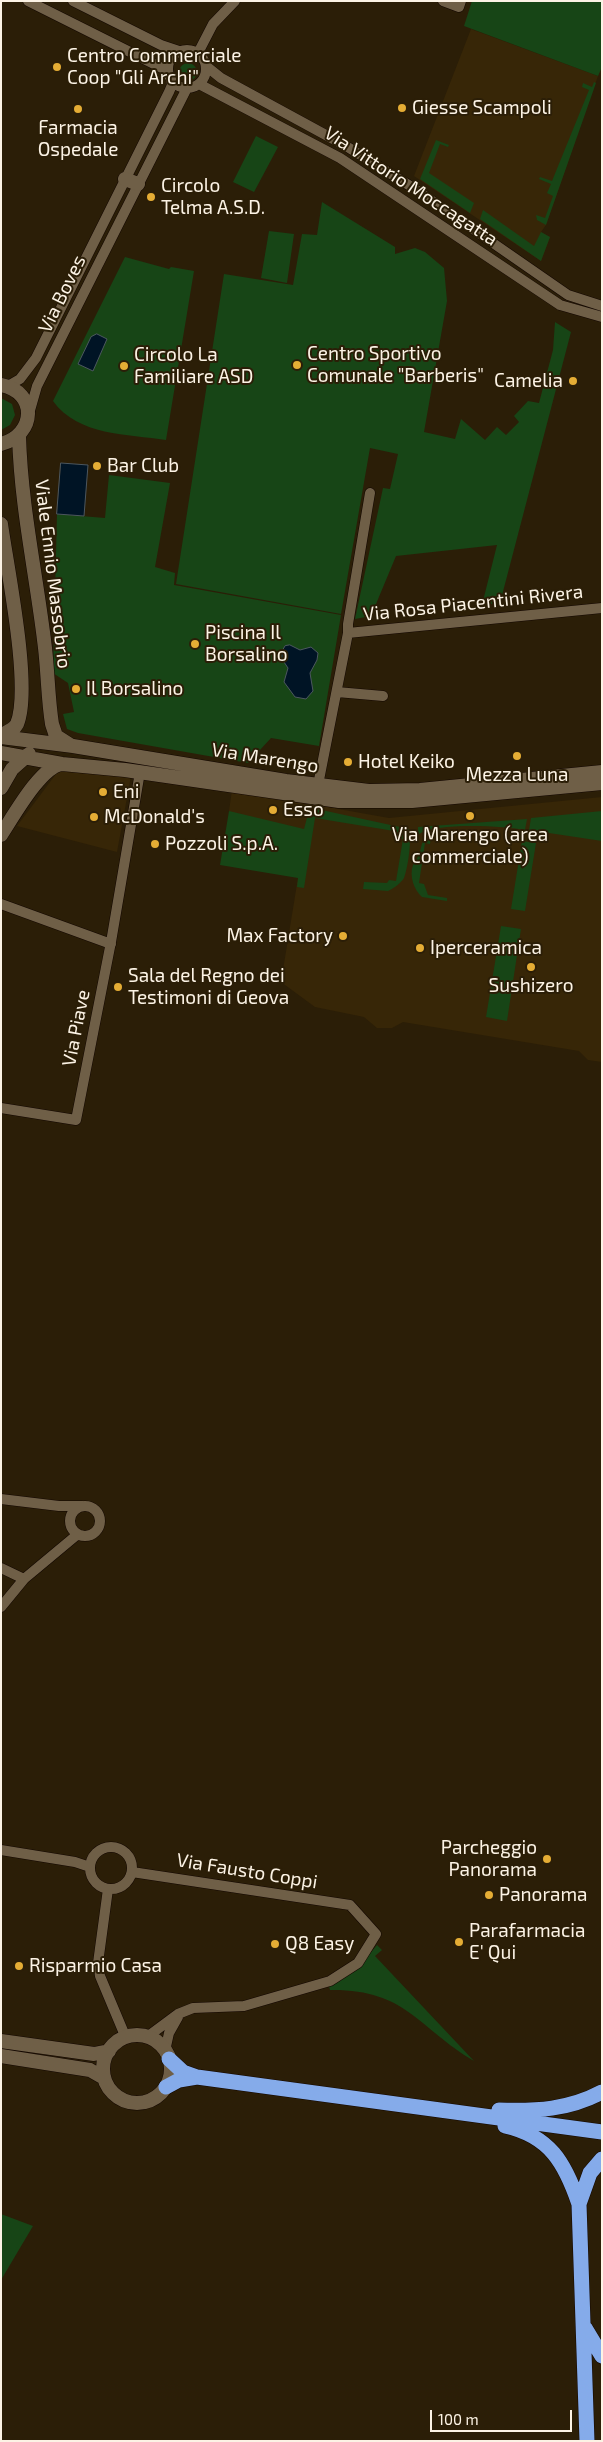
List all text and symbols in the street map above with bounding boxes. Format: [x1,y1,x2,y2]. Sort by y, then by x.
place label: Centro Commerciale Coop "Gli Archi" [67,45,241,89]
marker: Centro Commerciale Coop "Gli Archi" [51,61,63,73]
place label: Giesse Scampoli [412,97,552,119]
marker: Giesse Scampoli [396,102,408,114]
marker: Farmacia Ospedale [72,103,84,115]
place label: Farmacia Ospedale [38,117,118,161]
street label: Via Vittorio Moccagatta [320,121,502,251]
place label: Circolo Telma A.S.D. [161,175,265,219]
marker: Circolo Telma A.S.D. [145,191,157,203]
street label: Via Boves [34,252,90,336]
place label: Centro Sportivo Comunale "Barberis" [307,343,484,387]
place label: Circolo La Familiare ASD [134,344,253,388]
marker: Centro Sportivo Comunale "Barberis" [291,359,303,371]
marker: Circolo La Familiare ASD [118,360,130,372]
place label: Camelia [494,370,563,392]
marker: Camelia [567,375,579,387]
place label: Bar Club [107,455,179,477]
marker: Bar Club [91,460,103,472]
street label: Viale Ennio Massobrio [30,478,76,670]
street label: Via Rosa Piacentini Rivera [362,580,584,626]
place label: Piscina Il Borsalino [205,622,287,666]
marker: Piscina Il Borsalino [189,638,201,650]
place label: Il Borsalino [86,678,183,700]
marker: Il Borsalino [70,683,82,695]
street label: Via Marengo [210,738,320,778]
marker: Mezza Luna [511,750,523,762]
place label: Hotel Keiko [358,751,455,773]
marker: Hotel Keiko [342,756,354,768]
place label: Mezza Luna [466,764,568,786]
place label: Eni [113,781,139,803]
marker: Eni [97,786,109,798]
place label: Esso [283,799,324,821]
marker: Esso [267,804,279,816]
place label: McDonald's [104,806,205,828]
marker: Via Marengo (area commerciale) [464,810,476,822]
marker: McDonald's [88,811,100,823]
place label: Via Marengo (area commerciale) [392,824,548,868]
place label: Pozzoli S.p.A. [165,833,278,855]
marker: Pozzoli S.p.A. [149,838,161,850]
place label: Max Factory [226,925,333,947]
marker: Max Factory [337,930,349,942]
place label: Iperceramica [430,937,542,959]
marker: Iperceramica [414,942,426,954]
marker: Sushizero [525,961,537,973]
place label: Sala del Regno dei Testimoni di Geova [128,965,289,1009]
place label: Sushizero [489,975,573,997]
marker: Sala del Regno dei Testimoni di Geova [112,981,124,993]
street label: Via Piave [57,988,95,1068]
place label: Parcheggio Panorama [441,1837,537,1881]
street label: Via Fausto Coppi [175,1849,319,1893]
marker: Parcheggio Panorama [541,1853,553,1865]
place label: Panorama [499,1884,588,1906]
marker: Panorama [483,1889,495,1901]
place label: Parafarmacia E' Qui [469,1920,585,1964]
place label: Q8 Easy [285,1933,354,1955]
marker: Parafarmacia E' Qui [453,1936,465,1948]
marker: Q8 Easy [269,1938,281,1950]
place label: Risparmio Casa [29,1955,162,1977]
marker: Risparmio Casa [13,1960,25,1972]
scale bar [433,2400,576,2432]
text: 100 m [438,2410,479,2428]

